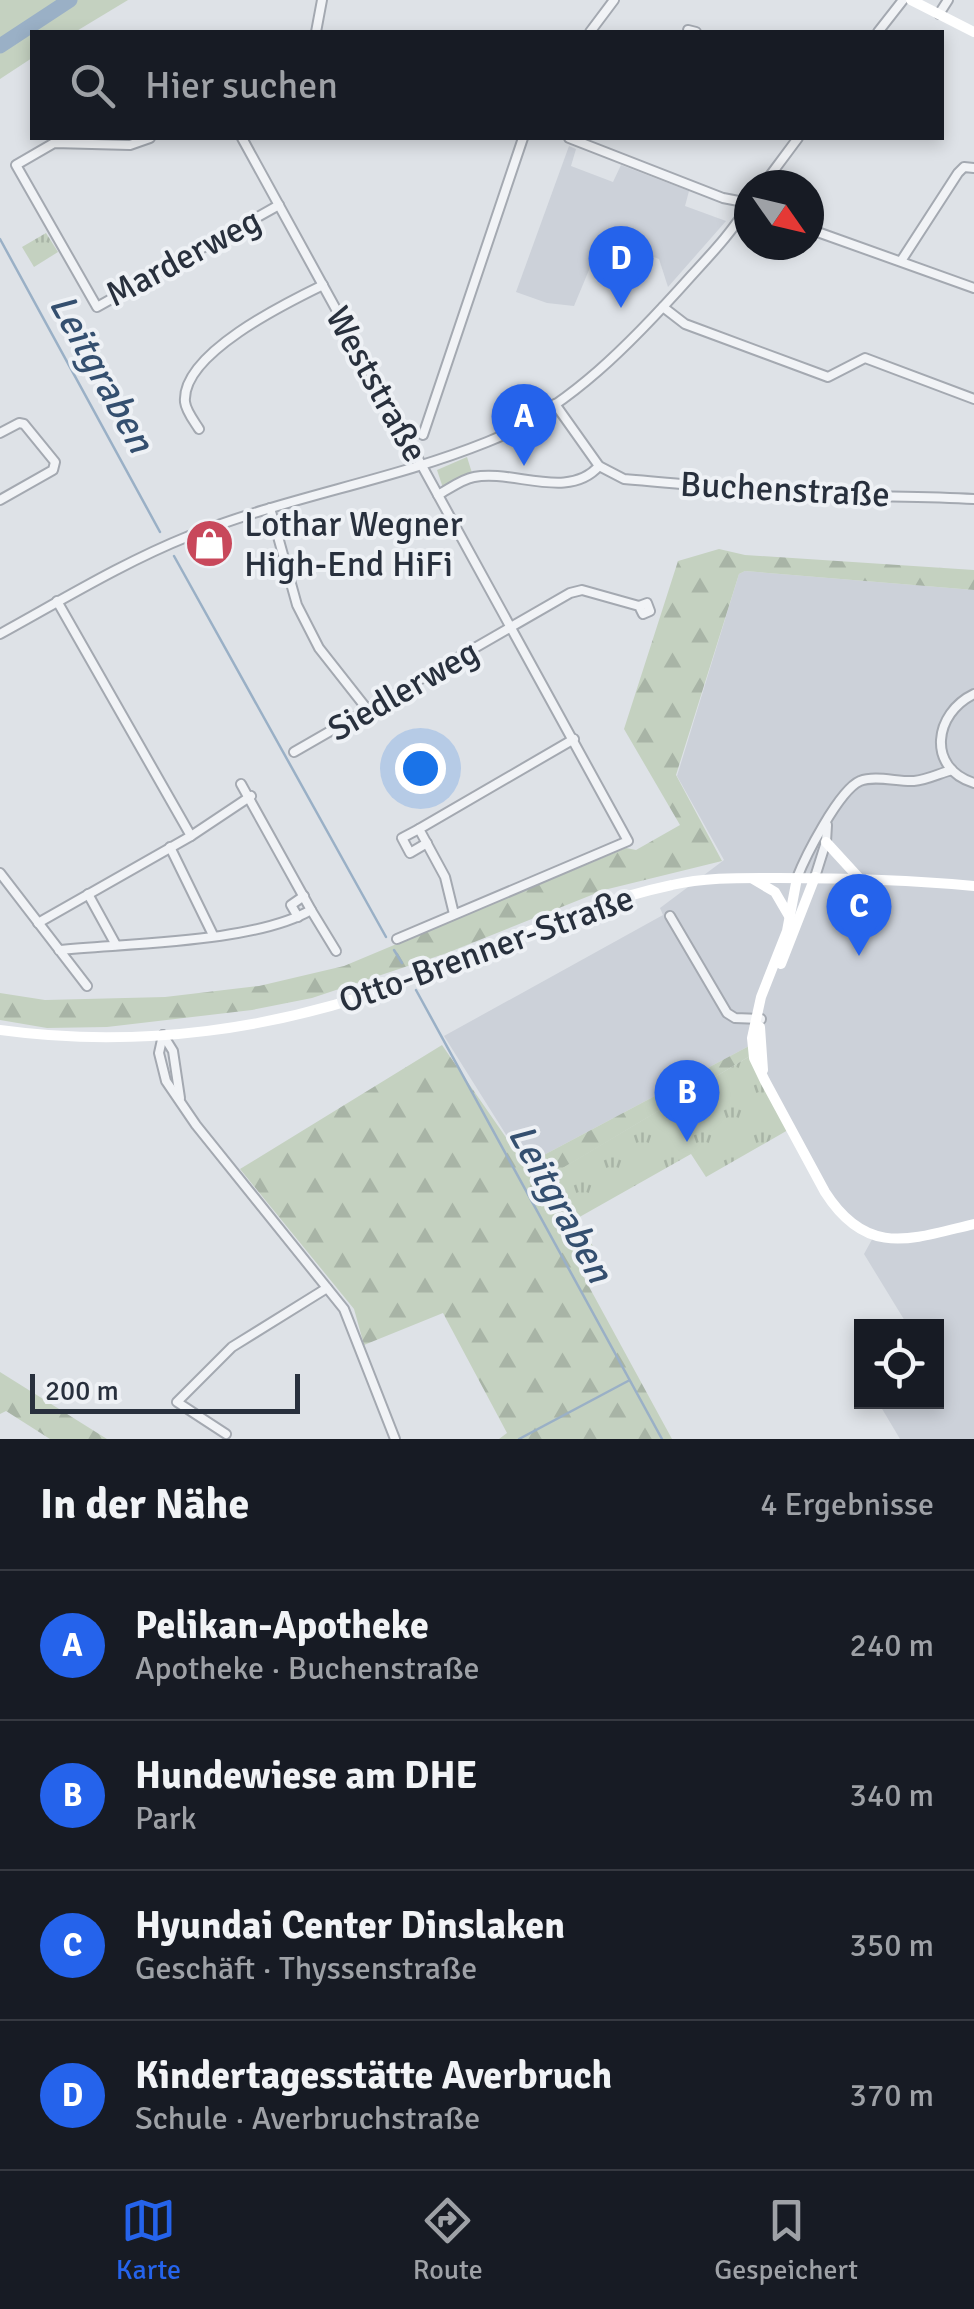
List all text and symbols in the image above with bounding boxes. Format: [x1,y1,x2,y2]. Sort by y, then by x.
search box [30,30,944,140]
icon: search [65,58,120,113]
text: Hier suchen [145,62,338,109]
north arrow [734,170,824,260]
street label: Marderweg [98,199,268,316]
pin: D [588,226,654,308]
water label: Leitgraben [39,286,165,462]
street label: Weststraße [316,299,437,469]
pin: A [492,384,556,466]
street label: Buchenstraße [679,463,891,516]
place label: Lothar Wegner High-End HiFi [244,503,463,586]
shop icon: Lothar Wegner High-End HiFi [183,518,235,570]
street label: Siedlerweg [320,630,486,751]
your location [395,743,446,794]
pin: C [826,874,892,956]
street label: Otto-Brenner-Straße [333,876,639,1023]
pin: B [654,1060,720,1142]
water label: Leitgraben [498,1116,624,1292]
map controls [854,1319,944,1409]
button: locate [854,1319,944,1409]
scale bar [30,1369,300,1414]
text: 200 m [45,1374,119,1408]
text: In der Nähe [40,1479,249,1530]
text: 4 Ergebnisse [760,1485,934,1524]
text: Pelikan-Apotheke [135,1602,429,1649]
text: A [62,1626,83,1665]
text: 240 m [850,1626,934,1665]
text: Apotheke · Buchenstraße [135,1649,480,1688]
text: Hundewiese am DHE [135,1752,477,1799]
text: B [63,1776,82,1815]
text: 340 m [850,1776,934,1815]
text: Park [135,1799,197,1838]
text: Hyundai Center Dinslaken [135,1902,565,1949]
text: C [63,1926,82,1965]
text: 350 m [850,1926,934,1965]
text: Geschäft · Thyssenstraße [135,1949,477,1988]
text: Kindertagesstätte Averbruch [135,2052,612,2099]
text: D [62,2076,83,2115]
text: 370 m [850,2076,934,2115]
text: Schule · Averbruchstraße [135,2099,480,2138]
tab: Karte [116,2193,181,2287]
tab: Route [413,2193,483,2287]
tab: Gespeichert [714,2193,858,2287]

